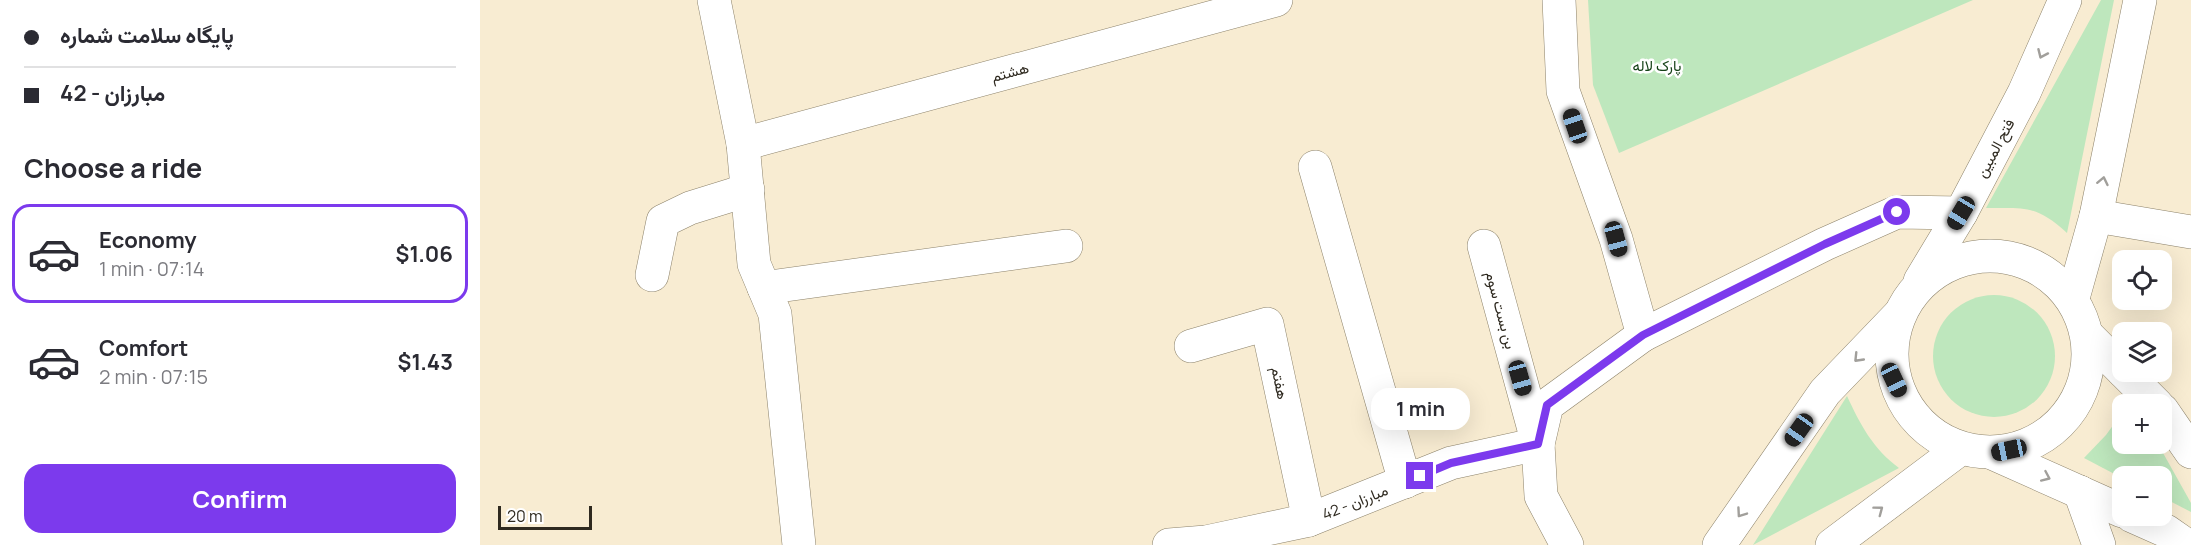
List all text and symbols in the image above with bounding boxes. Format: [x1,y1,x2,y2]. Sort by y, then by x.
text: پایگاه سلامت شماره [60,20,234,50]
one-way arrow [2037,47,2049,58]
park label: پارک لاله [1632,55,1682,76]
street label: هشتم [989,57,1031,87]
text: مبارزان - 42 [60,78,165,108]
car [1561,106,1589,146]
street label: فتح المبین [1971,115,2020,182]
text: Choose a ride [24,149,202,186]
one-way arrow [2096,176,2109,186]
car [1944,193,1978,233]
route start [1883,198,1910,225]
car [1603,219,1629,259]
text: Economy [99,225,197,255]
icon: car [27,227,81,281]
text: $1.06 [396,239,453,269]
map controls [2112,250,2172,526]
button: locate [2112,250,2172,310]
text: 1 min · 07:14 [99,255,205,282]
street label: بن بست سوم [1481,269,1521,351]
button: layers [2112,322,2172,382]
text: Comfort [99,333,188,363]
icon: car [27,335,81,389]
text: $1.43 [398,347,453,377]
one-way arrow [1854,351,1865,361]
car [1506,358,1534,398]
car [1878,360,1910,400]
text: 2 min · 07:15 [99,363,208,390]
street label: هفتم [1266,365,1294,401]
callout: 1 min [1370,389,1470,431]
button: + [2112,394,2172,454]
text: 1 min [1396,395,1445,422]
car [1781,410,1817,450]
car [1990,437,2028,463]
route end [1406,462,1433,489]
button: Confirm [24,464,456,533]
button: − [2112,466,2172,526]
one-way arrow [2039,470,2050,482]
street label: مبارزان - 42 [1319,479,1391,525]
scale bar [498,503,592,530]
text: 20 m [507,505,543,527]
one-way arrow [1872,506,1883,517]
one-way arrow [1737,507,1748,518]

